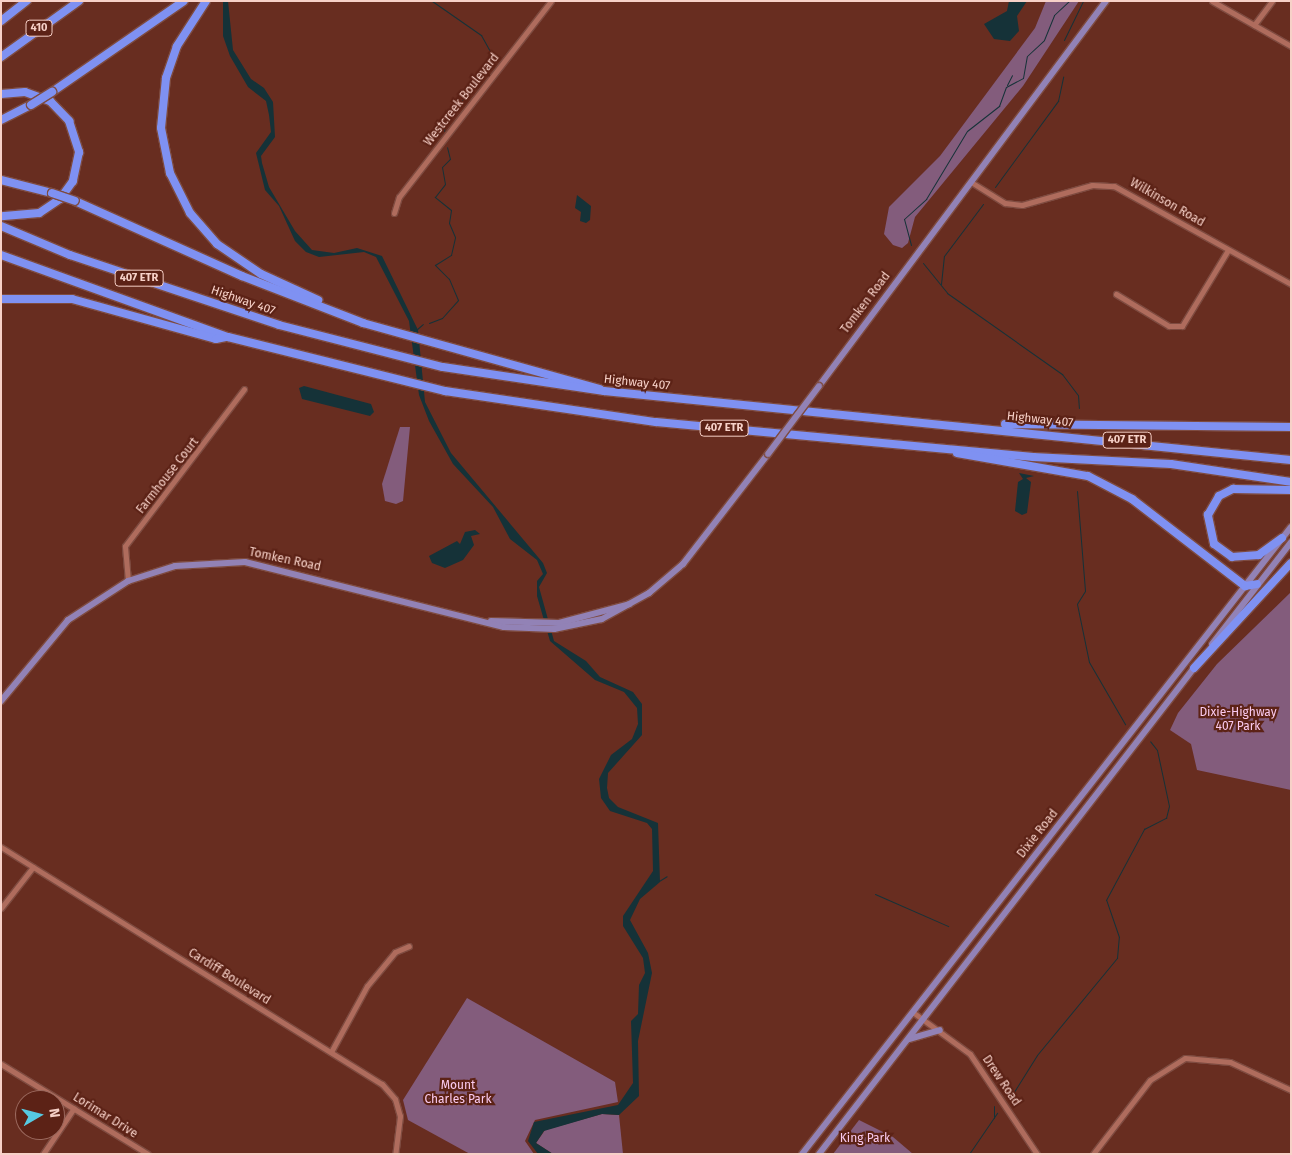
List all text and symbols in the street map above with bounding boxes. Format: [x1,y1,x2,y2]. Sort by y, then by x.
road number: 410 [25,19,53,36]
street label: Westcreek Boulevard [421,51,503,149]
street label: Wilkinson Road [1127,176,1207,230]
street label: Tomken Road [838,269,894,337]
road number: 407 ETR [114,270,164,286]
street label: Highway 407 [209,283,277,319]
street label: Highway 407 [603,372,671,394]
street label: Highway 407 [1006,409,1074,431]
road number: 407 ETR [699,419,749,436]
road number: 407 ETR [1102,432,1152,448]
street label: Farmhouse Court [134,435,202,517]
street label: Tomken Road [248,545,322,575]
park label: Dixie-Highway 407 Park [1199,706,1277,734]
street label: Dixie Road [1015,807,1061,861]
street label: Cardiff Boulevard [185,946,273,1008]
street label: Drew Road [979,1053,1023,1109]
park label: Mount Charles Park [424,1079,492,1107]
north arrow [15,1090,65,1140]
street label: Lorimar Drive [70,1090,140,1142]
text: N [45,1107,63,1119]
park label: King Park [840,1132,890,1146]

